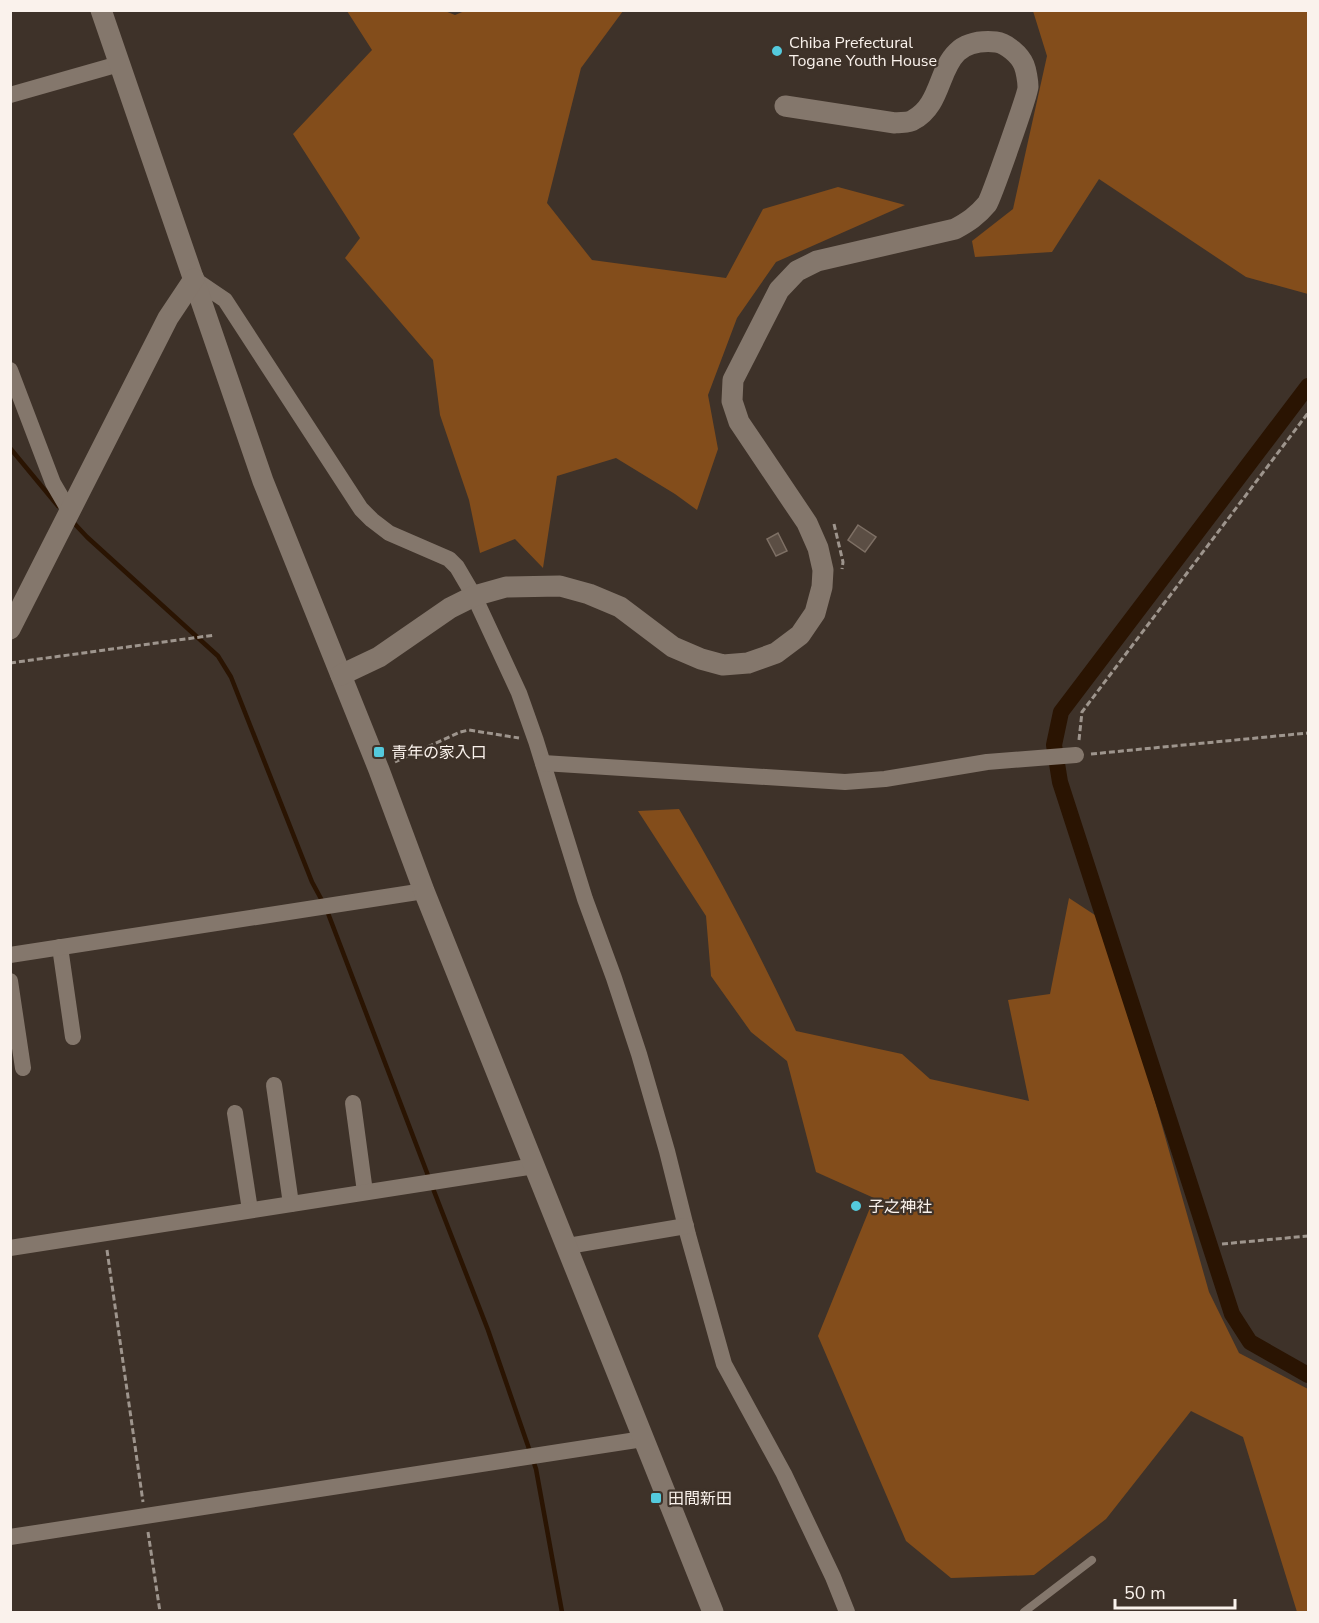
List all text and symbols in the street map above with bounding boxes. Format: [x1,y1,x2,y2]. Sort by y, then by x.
place label: Chiba Prefectural Togane Youth House [789,32,937,72]
marker: Chiba Prefectural Togane Youth House [770,44,784,58]
place label: 青年の家入口 [391,742,487,764]
marker: 青年の家入口 [372,745,386,759]
place label: 子之神社 [868,1196,932,1218]
marker: 子之神社 [849,1199,863,1213]
place label: 田間新田 [668,1488,732,1510]
marker: 田間新田 [649,1491,663,1505]
scale bar [1115,1572,1235,1610]
text: 50 m [1124,1581,1166,1605]

